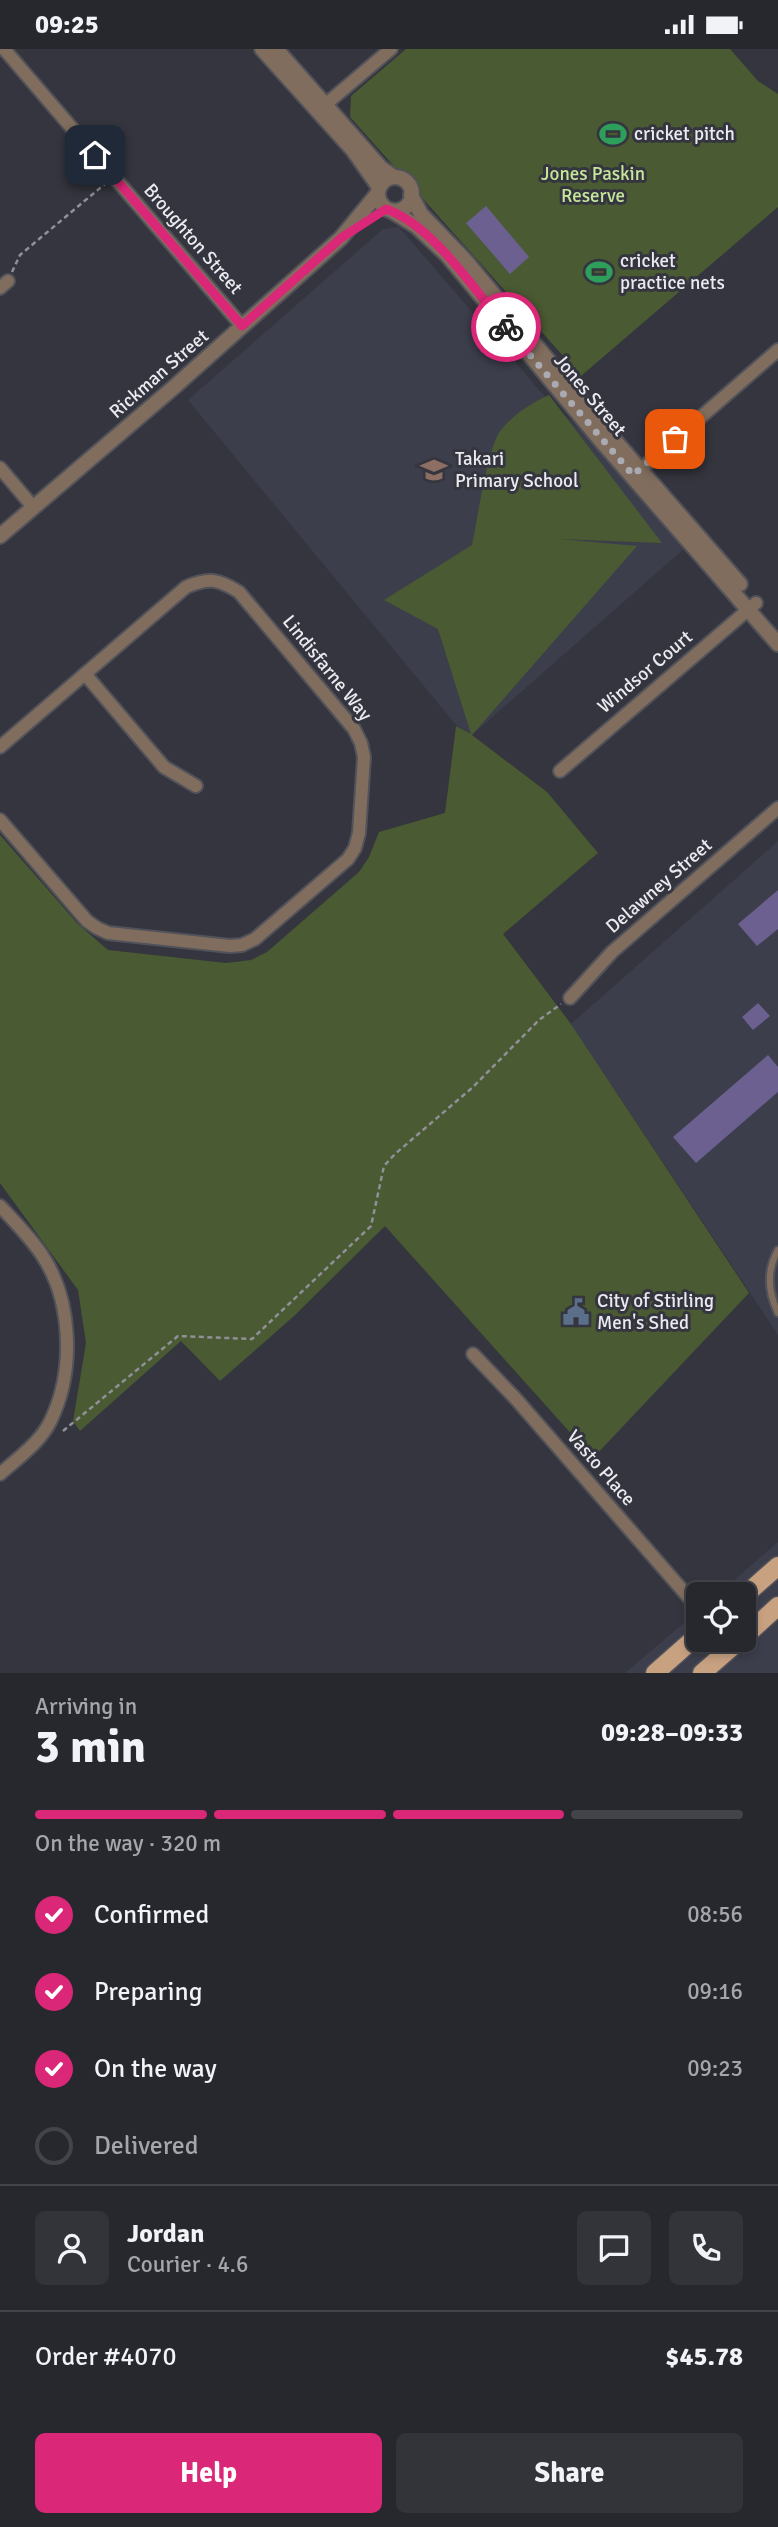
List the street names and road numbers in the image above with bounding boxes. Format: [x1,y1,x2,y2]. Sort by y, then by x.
street label: Broughton Street [138,179,248,300]
street label: Rickman Street [104,324,214,424]
street label: Jones Street [549,349,632,441]
street label: Lindisfarne Way [277,610,377,726]
street label: Windsor Court [593,625,698,719]
street label: Delawney Street [601,833,717,939]
street label: Vasto Place [561,1425,641,1511]

